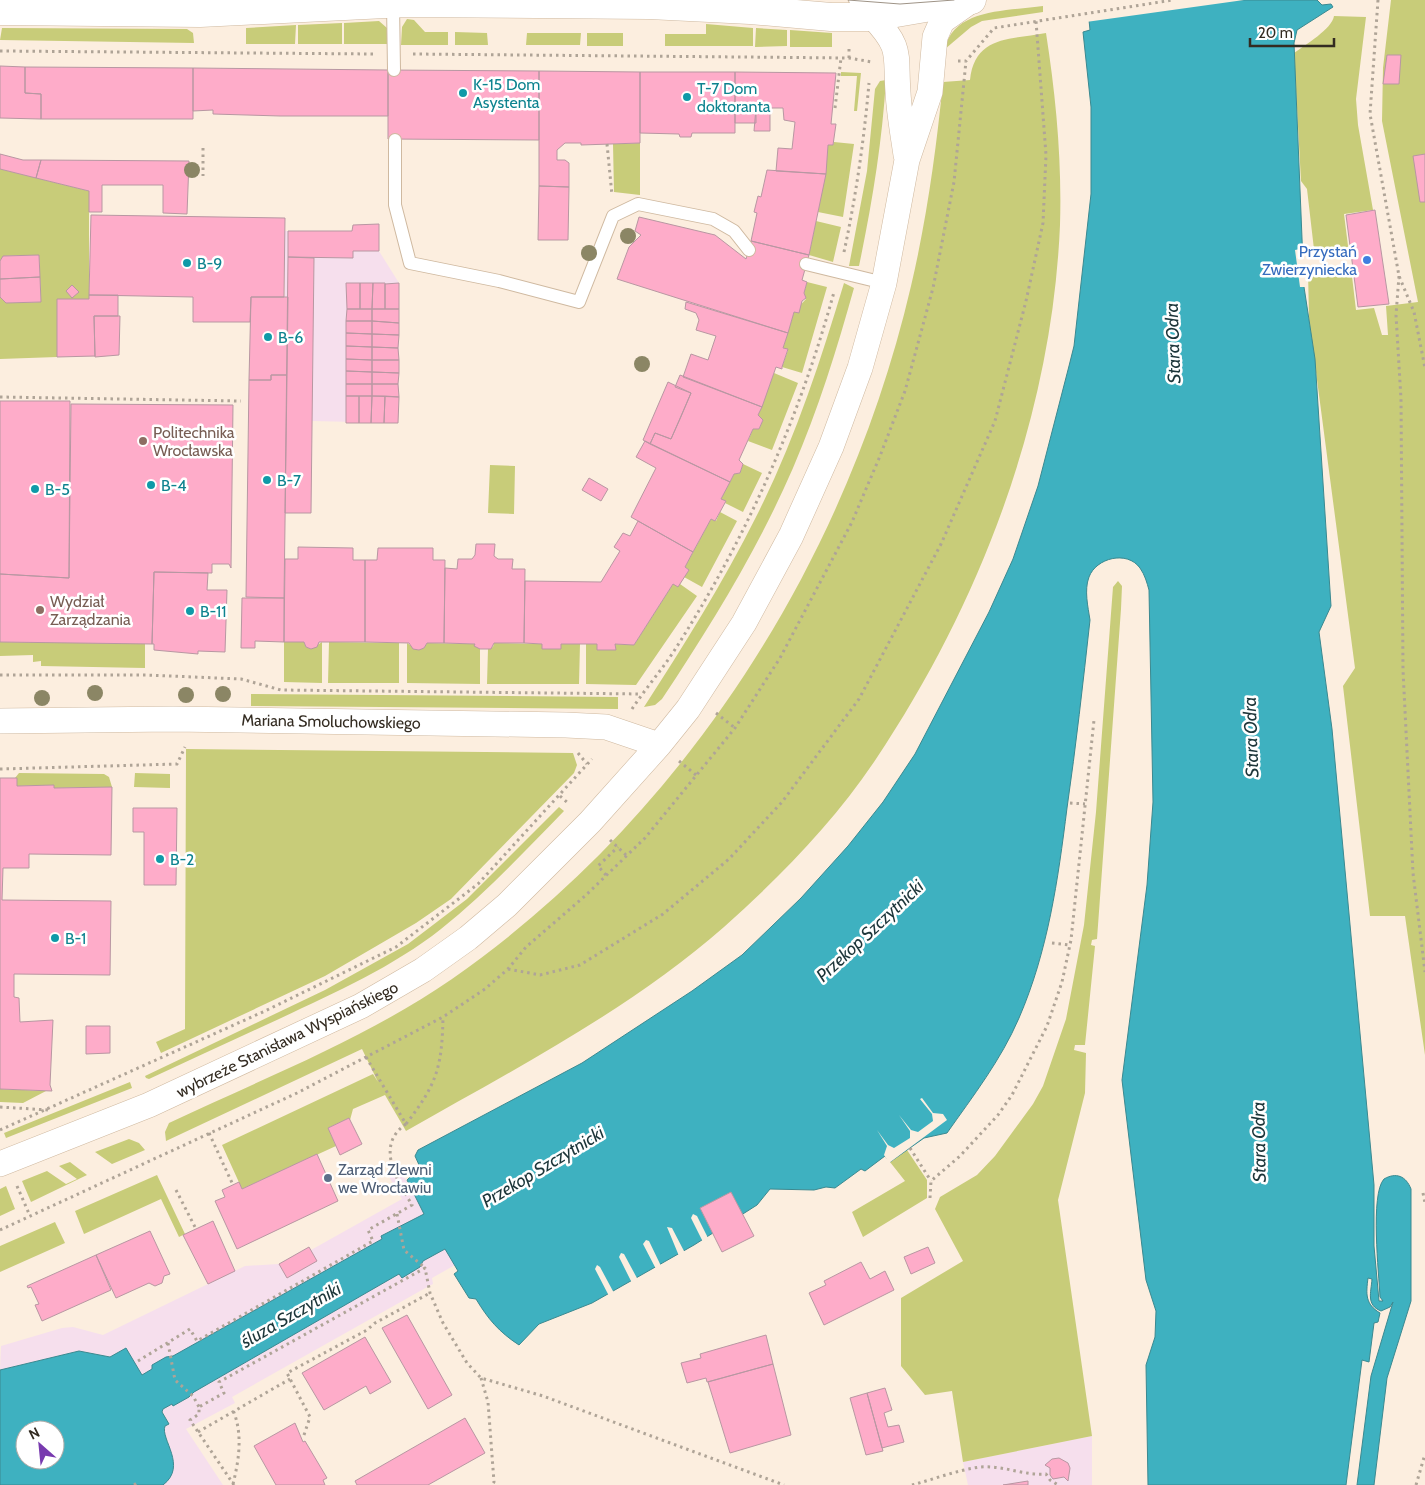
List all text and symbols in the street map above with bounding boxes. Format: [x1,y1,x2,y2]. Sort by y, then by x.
scale bar [1250,15,1334,47]
text: 20 m [1258,24,1293,42]
place label: K-15 Dom Asystenta [473,75,540,112]
place label: T-7 Dom doktoranta [697,79,771,116]
marker: K-15 Dom Asystenta [457,87,469,99]
marker: T-7 Dom doktoranta [681,91,693,103]
place label: Przystań Zwierzyniecka [1262,242,1357,279]
place label: B-9 [197,254,222,273]
marker: Przystań Zwierzyniecka [1361,254,1373,266]
marker: B-9 [181,257,193,269]
water label: Stara Odra [1161,302,1185,384]
place label: B-6 [278,328,303,347]
marker: B-6 [262,331,274,343]
place label: Politechnika Wrocławska [153,423,235,460]
marker: Politechnika Wrocławska [137,435,149,447]
place label: B-7 [277,471,301,490]
marker: B-7 [261,474,273,486]
place label: B-4 [161,476,187,495]
marker: B-4 [145,479,157,491]
place label: B-5 [45,480,70,499]
marker: B-5 [29,483,41,495]
place label: Wydział Zarządzania [50,592,131,629]
place label: B-11 [200,602,227,621]
marker: Wydział Zarządzania [34,604,46,616]
marker: B-11 [184,605,196,617]
water label: Stara Odra [1239,696,1263,778]
street label: Mariana Smoluchowskiego [241,710,421,733]
place label: B-2 [170,850,194,869]
marker: B-2 [154,853,166,865]
water label: Przekop Szczytnicki [812,875,929,986]
place label: B-1 [65,929,86,948]
marker: B-1 [49,932,61,944]
street label: wybrzeże Stanisława Wyspiańskiego [173,977,401,1102]
water label: Stara Odra [1247,1101,1271,1183]
water label: Przekop Szczytnicki [478,1121,609,1212]
place label: Zarząd Zlewni we Wrocławiu [338,1160,432,1197]
marker: Zarząd Zlewni we Wrocławiu [322,1172,334,1184]
water label: śluza Szczytniki [236,1277,346,1353]
north arrow [15,1420,65,1470]
text: N [26,1423,43,1444]

